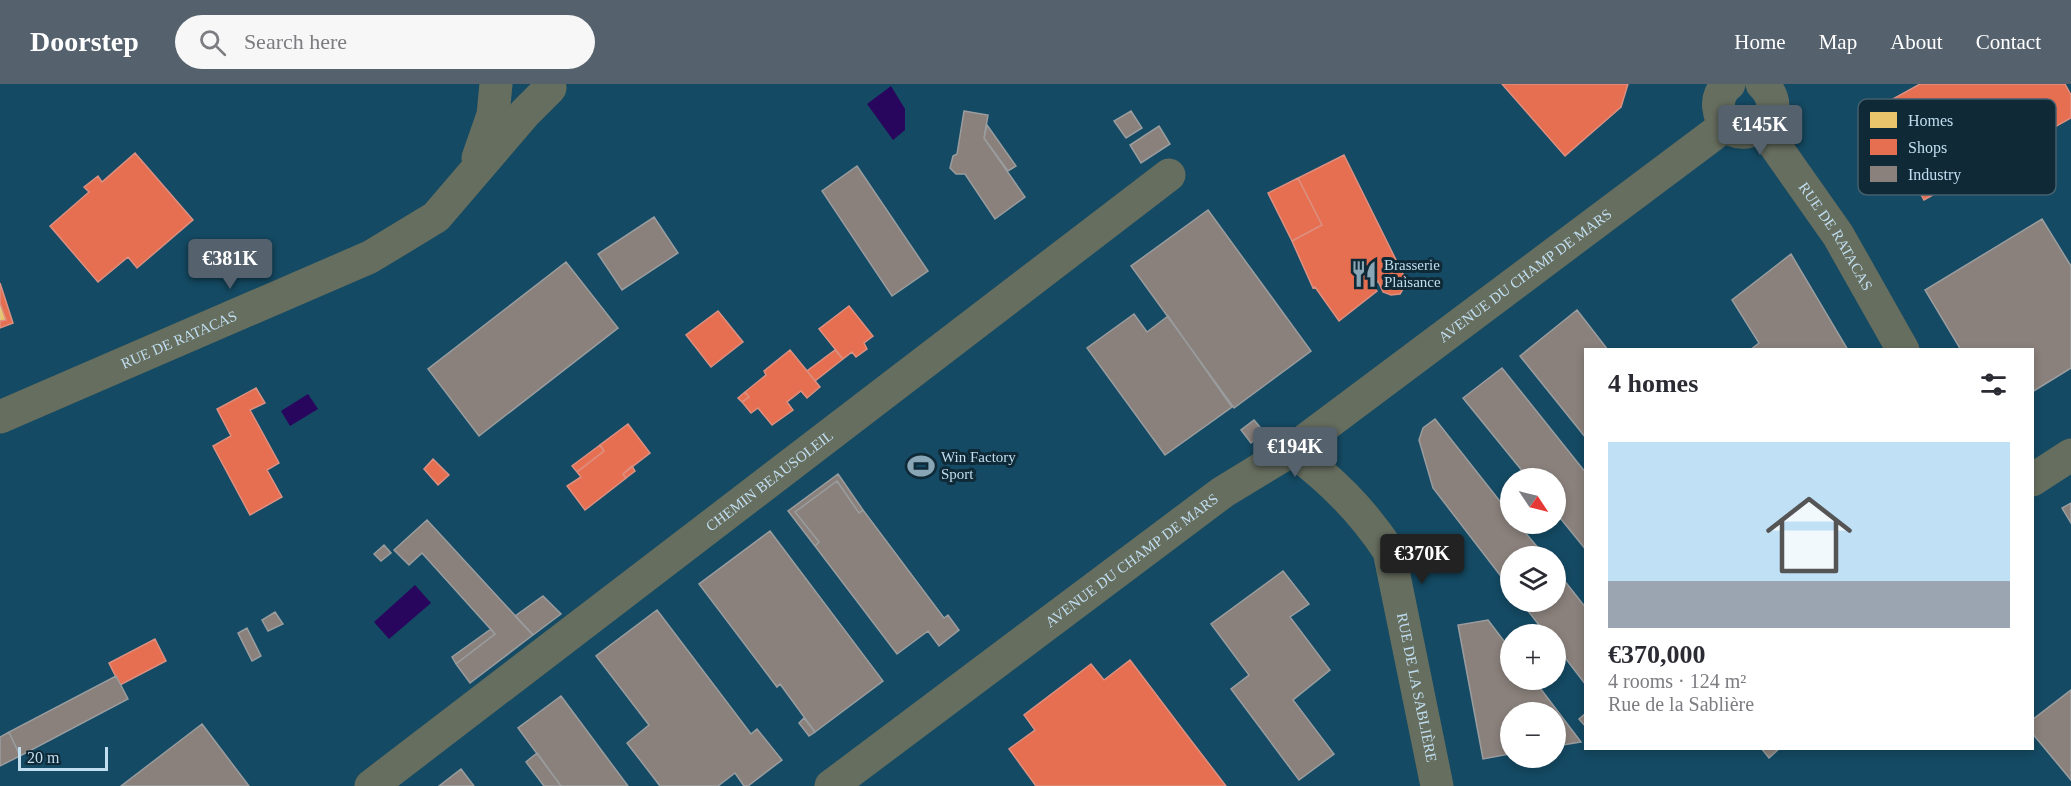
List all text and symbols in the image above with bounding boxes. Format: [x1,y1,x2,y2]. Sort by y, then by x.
search box [175,15,595,69]
text: Doorstep [30,26,139,57]
icon: search [196,26,229,59]
text: Search here [244,29,347,54]
text: Home [1734,30,1786,54]
text: Map [1819,30,1857,54]
text: About [1890,30,1943,54]
text: Contact [1976,30,2041,54]
legend [1858,99,2056,195]
pin: €145K [1718,105,1802,156]
text: Homes [1908,112,1953,129]
text: €145K [1732,113,1788,135]
text: Shops [1908,139,1947,157]
text: Industry [1908,166,1961,184]
street label: RUE DE RATACAS [1796,179,1876,293]
street label: AVENUE DU CHAMP DE MARS [1436,206,1615,345]
pin: €381K [188,239,272,290]
text: €381K [202,247,258,269]
place label: Brasserie Plaisance [1384,257,1441,290]
restaurant icon: Brasserie Plaisance [1349,259,1379,289]
street label: RUE DE RATACAS [119,308,239,372]
icon: filters [1977,368,2010,401]
text: 4 homes [1608,369,1698,398]
street label: CHEMIN BEAUSOLEIL [703,427,836,534]
pin: €194K [1253,427,1337,478]
text: €194K [1267,435,1323,457]
place label: Win Factory Sport [941,449,1016,482]
sports icon: Win Factory Sport [906,451,936,481]
north arrow [1500,468,1566,534]
map controls [1500,468,1566,768]
icon: home [1755,481,1863,589]
street label: AVENUE DU CHAMP DE MARS [1042,490,1221,630]
pin: €370K [1380,534,1464,585]
text: €370K [1394,542,1450,564]
button: layers [1500,546,1566,612]
street label: RUE DE LA SABLIÈRE [1394,611,1440,764]
button: + [1500,624,1566,690]
text: €370,000 [1608,640,1706,669]
text: 4 rooms · 124 m² [1608,670,1746,692]
text: Rue de la Sablière [1608,693,1754,715]
button: − [1500,702,1566,768]
scale bar [18,744,108,772]
text: 20 m [27,749,59,766]

